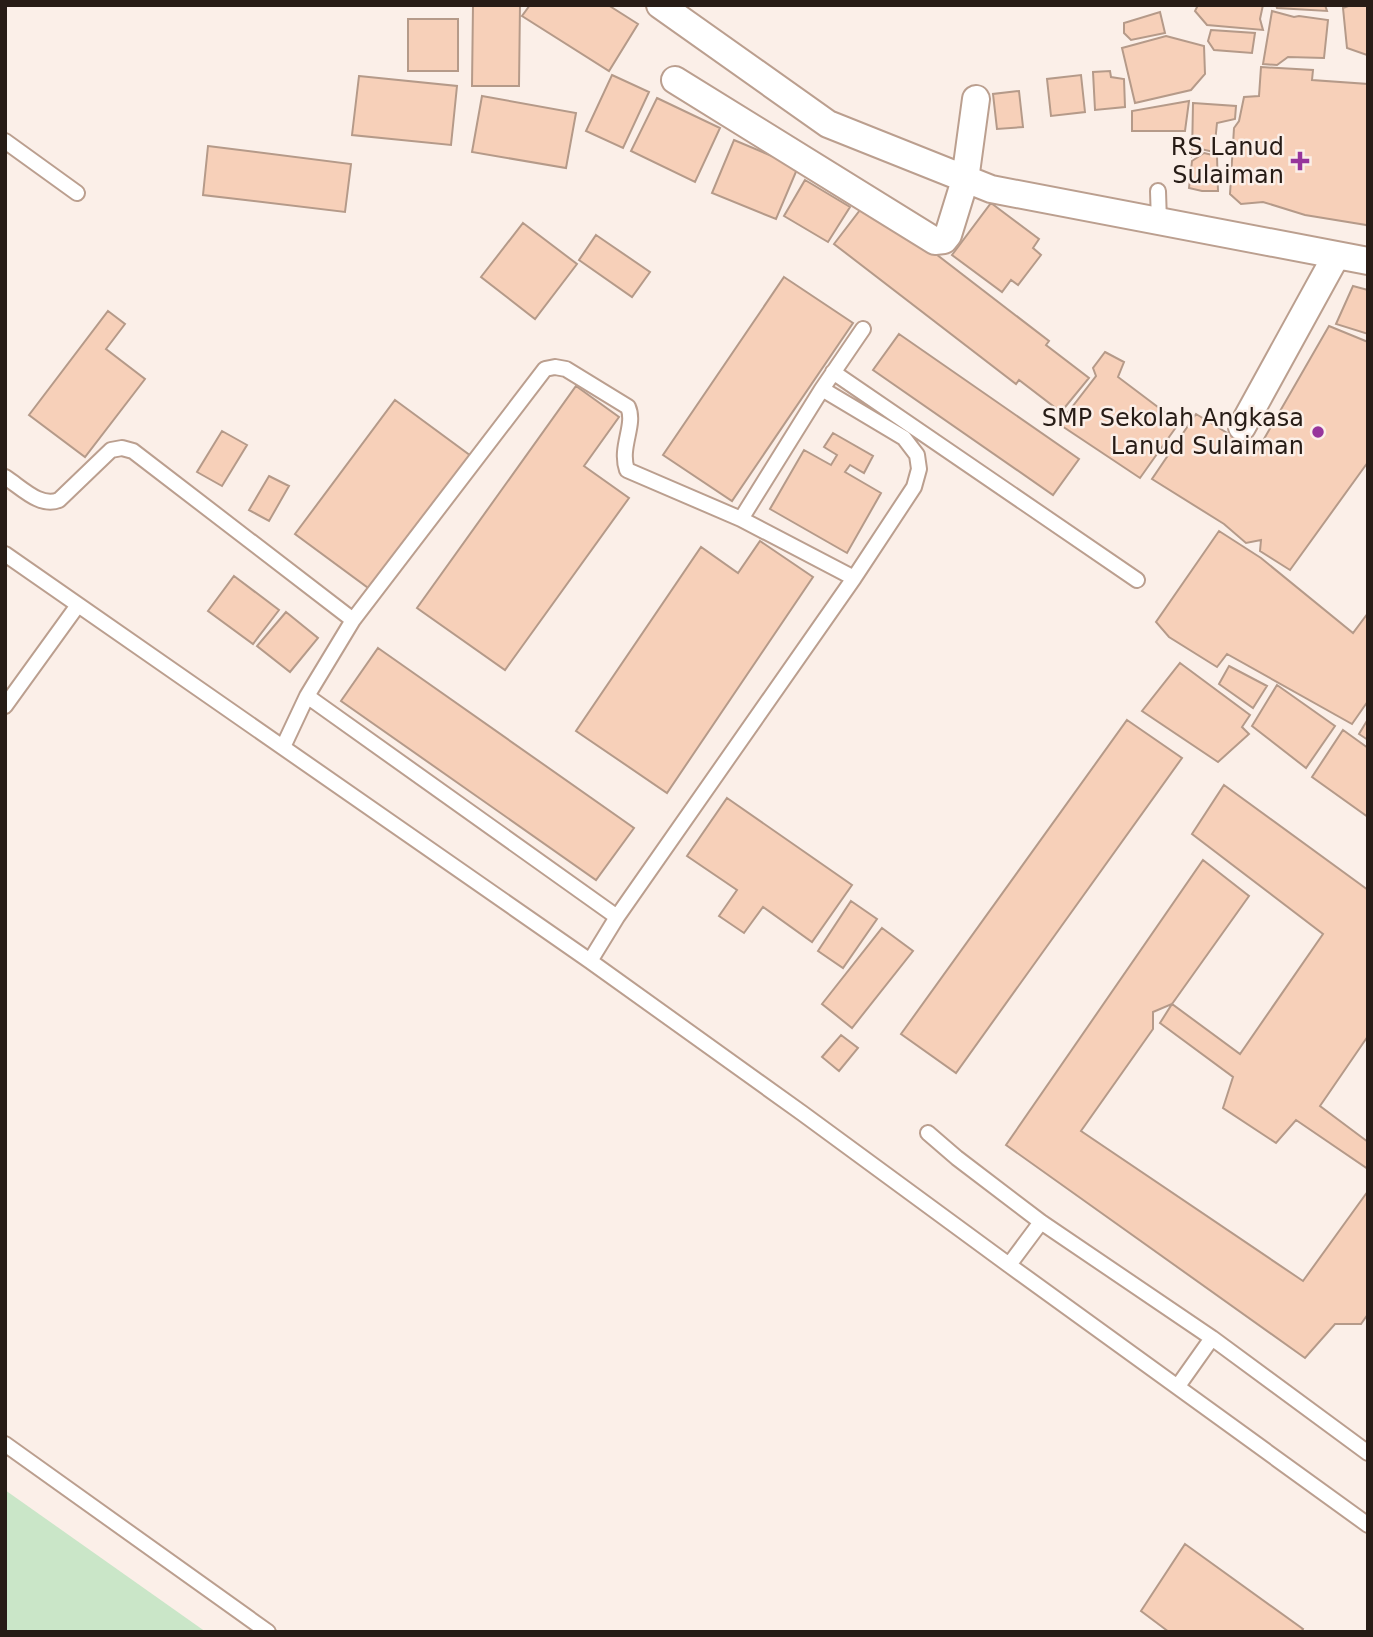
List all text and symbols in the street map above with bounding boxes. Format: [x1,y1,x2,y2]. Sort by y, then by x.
place label: RS Lanud Sulaiman [1171,133,1284,189]
marker: RS Lanud Sulaiman [1290,151,1310,171]
place label: SMP Sekolah Angkasa Lanud Sulaiman [1042,404,1304,460]
marker: SMP Sekolah Angkasa Lanud Sulaiman [1310,424,1326,440]

